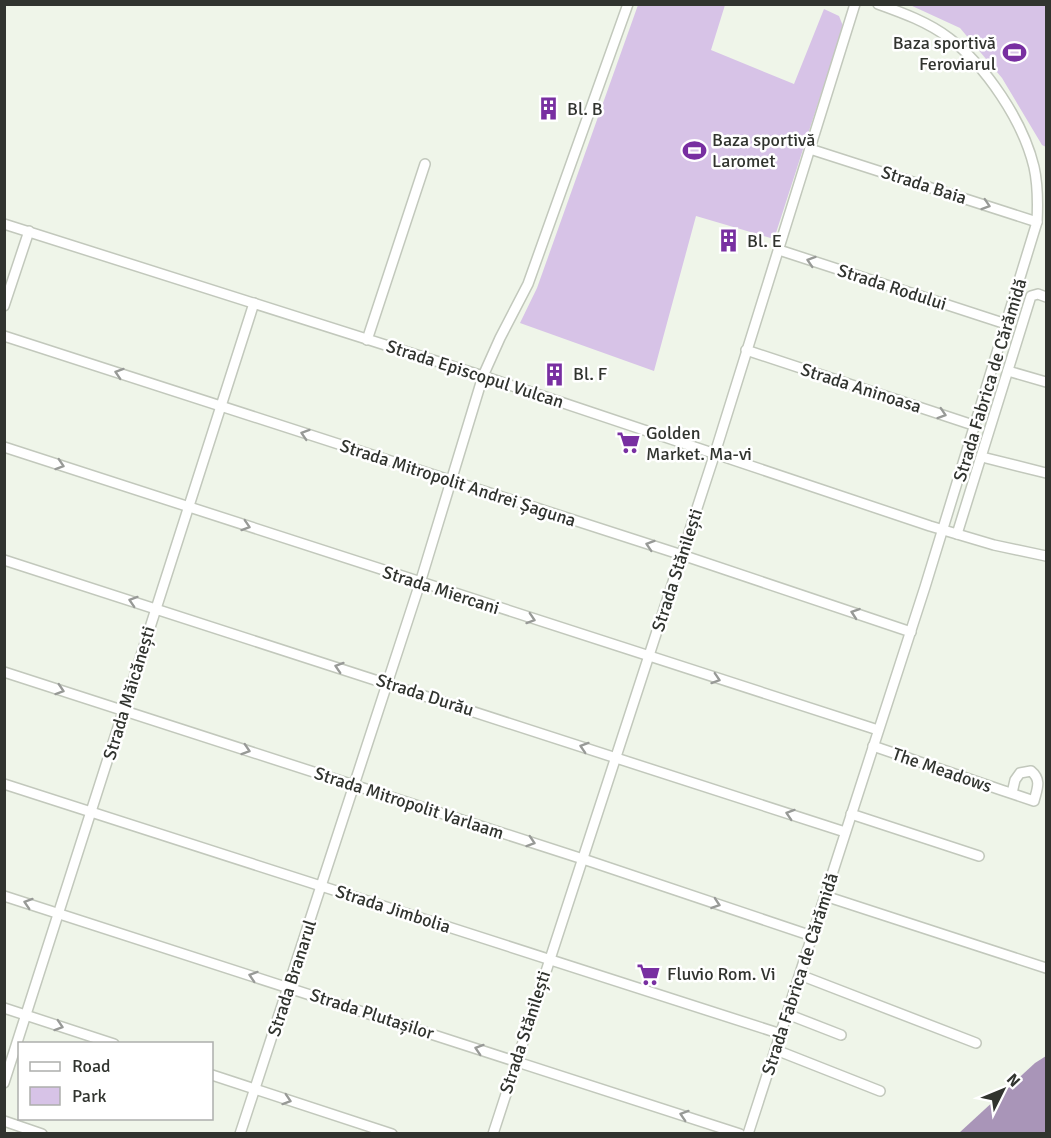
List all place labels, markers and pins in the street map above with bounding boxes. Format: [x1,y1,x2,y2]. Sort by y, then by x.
place label: Baza sportivă Feroviarul [893,32,996,75]
sports icon: Baza sportivă Feroviarul [1001,40,1027,66]
building icon: Bl. B [536,96,562,122]
place label: Bl. B [567,98,603,120]
place label: Baza sportivă Laromet [712,129,815,172]
sports icon: Baza sportivă Laromet [681,137,707,163]
building icon: Bl. E [716,228,742,254]
place label: Bl. E [747,230,782,252]
building icon: Bl. F [542,361,568,387]
place label: Bl. F [573,363,607,385]
place label: Golden Market. Ma-vi [646,422,752,465]
supermarket icon: Golden Market. Ma-vi [615,430,641,456]
supermarket icon: Fluvio Rom. Vi [636,961,662,987]
place label: Fluvio Rom. Vi [667,963,776,985]

